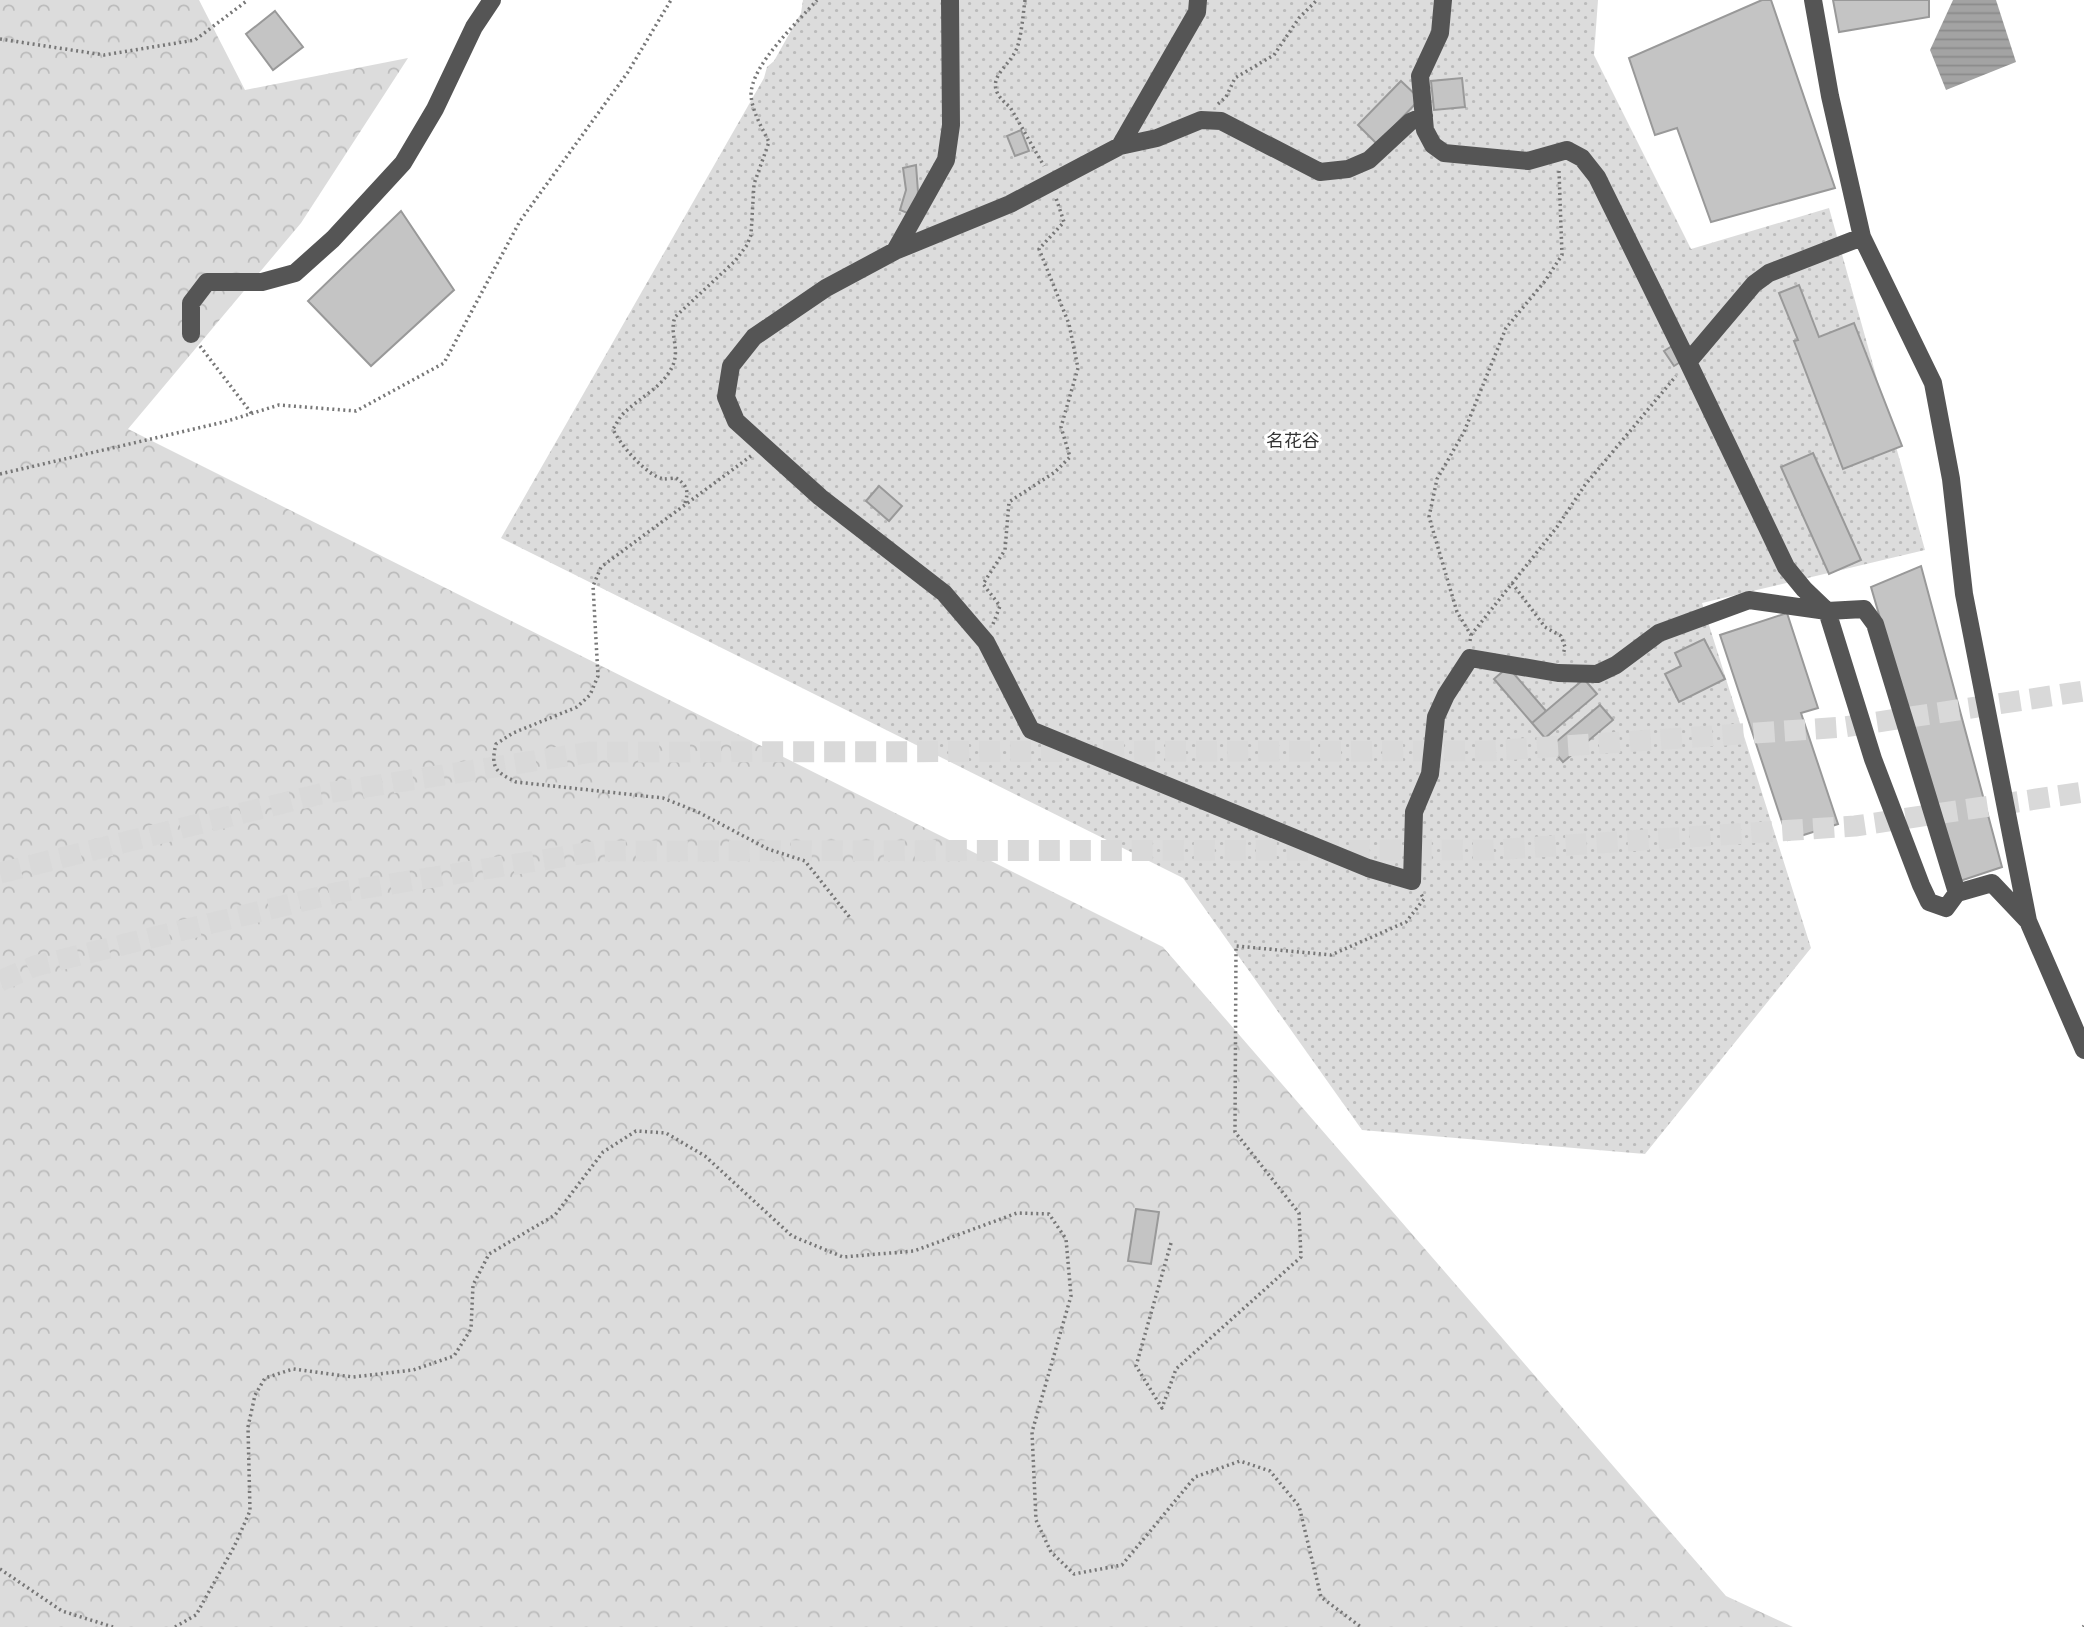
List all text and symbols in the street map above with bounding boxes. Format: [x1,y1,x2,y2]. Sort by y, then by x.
park label: 名花谷 [1266,429,1320,451]

